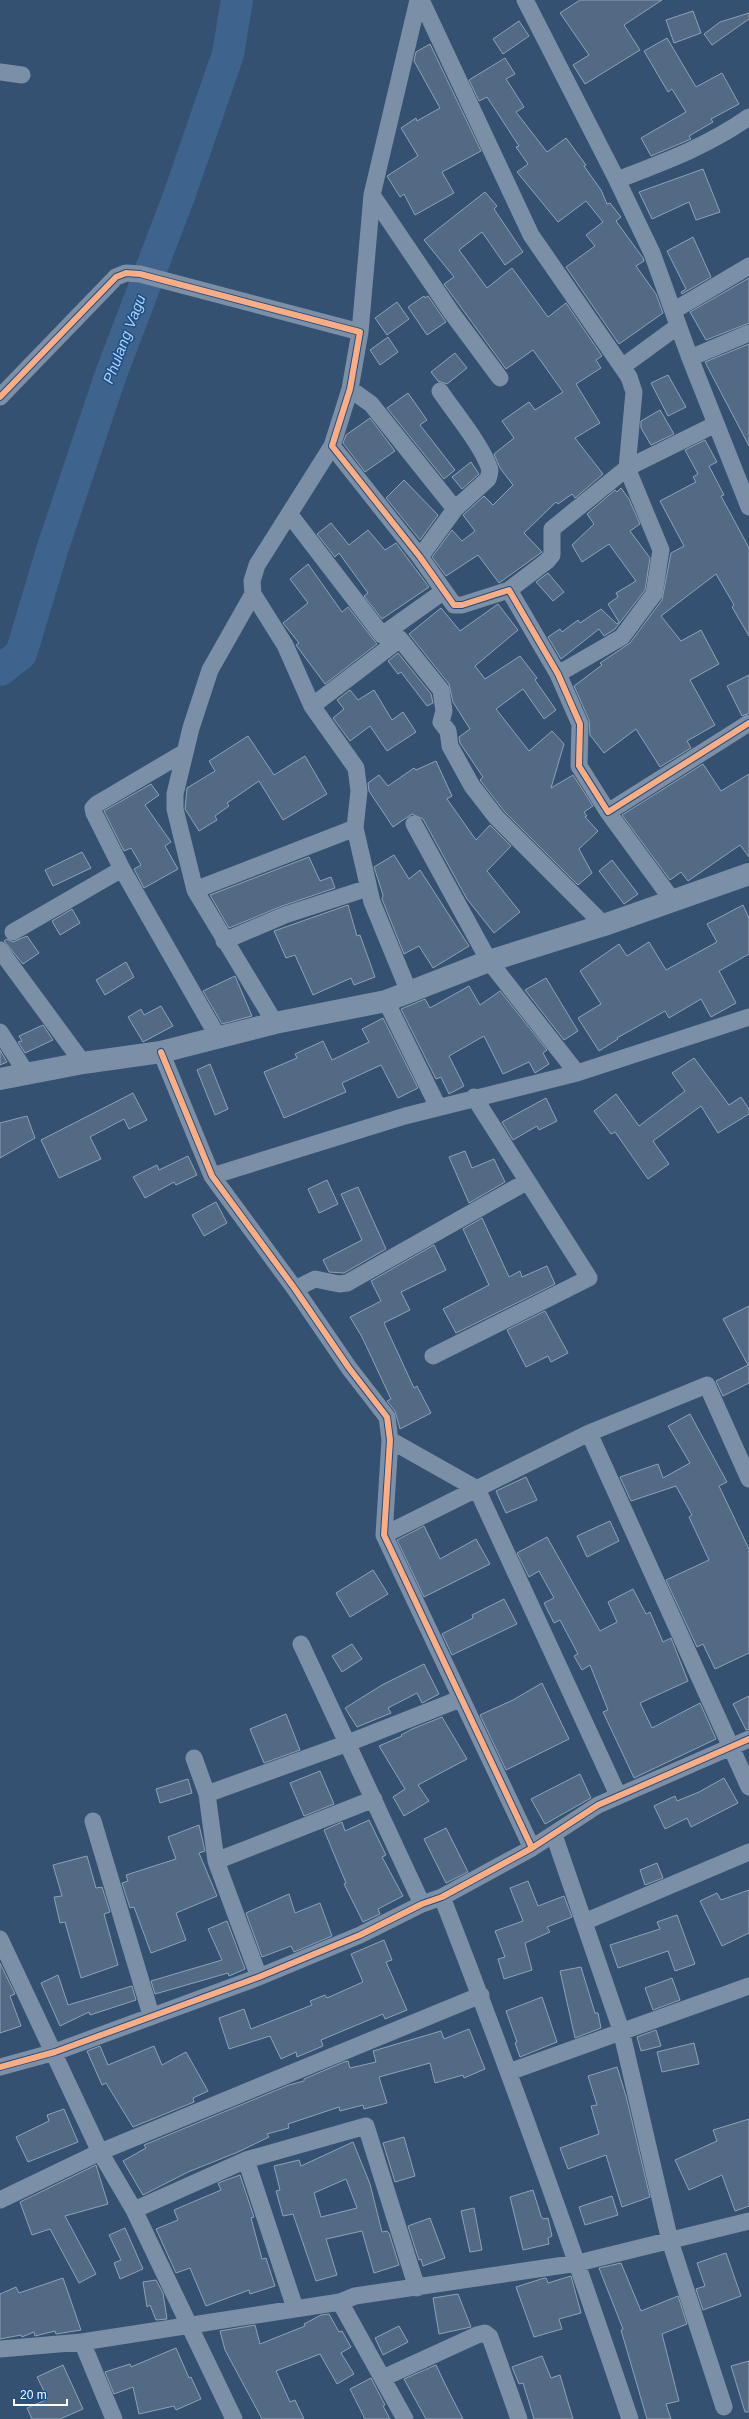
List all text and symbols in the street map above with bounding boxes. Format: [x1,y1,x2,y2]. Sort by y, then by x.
water label: Phulang Vagu [99,292,149,386]
scale bar [14,2381,67,2407]
text: 20 m [20,2388,47,2402]

